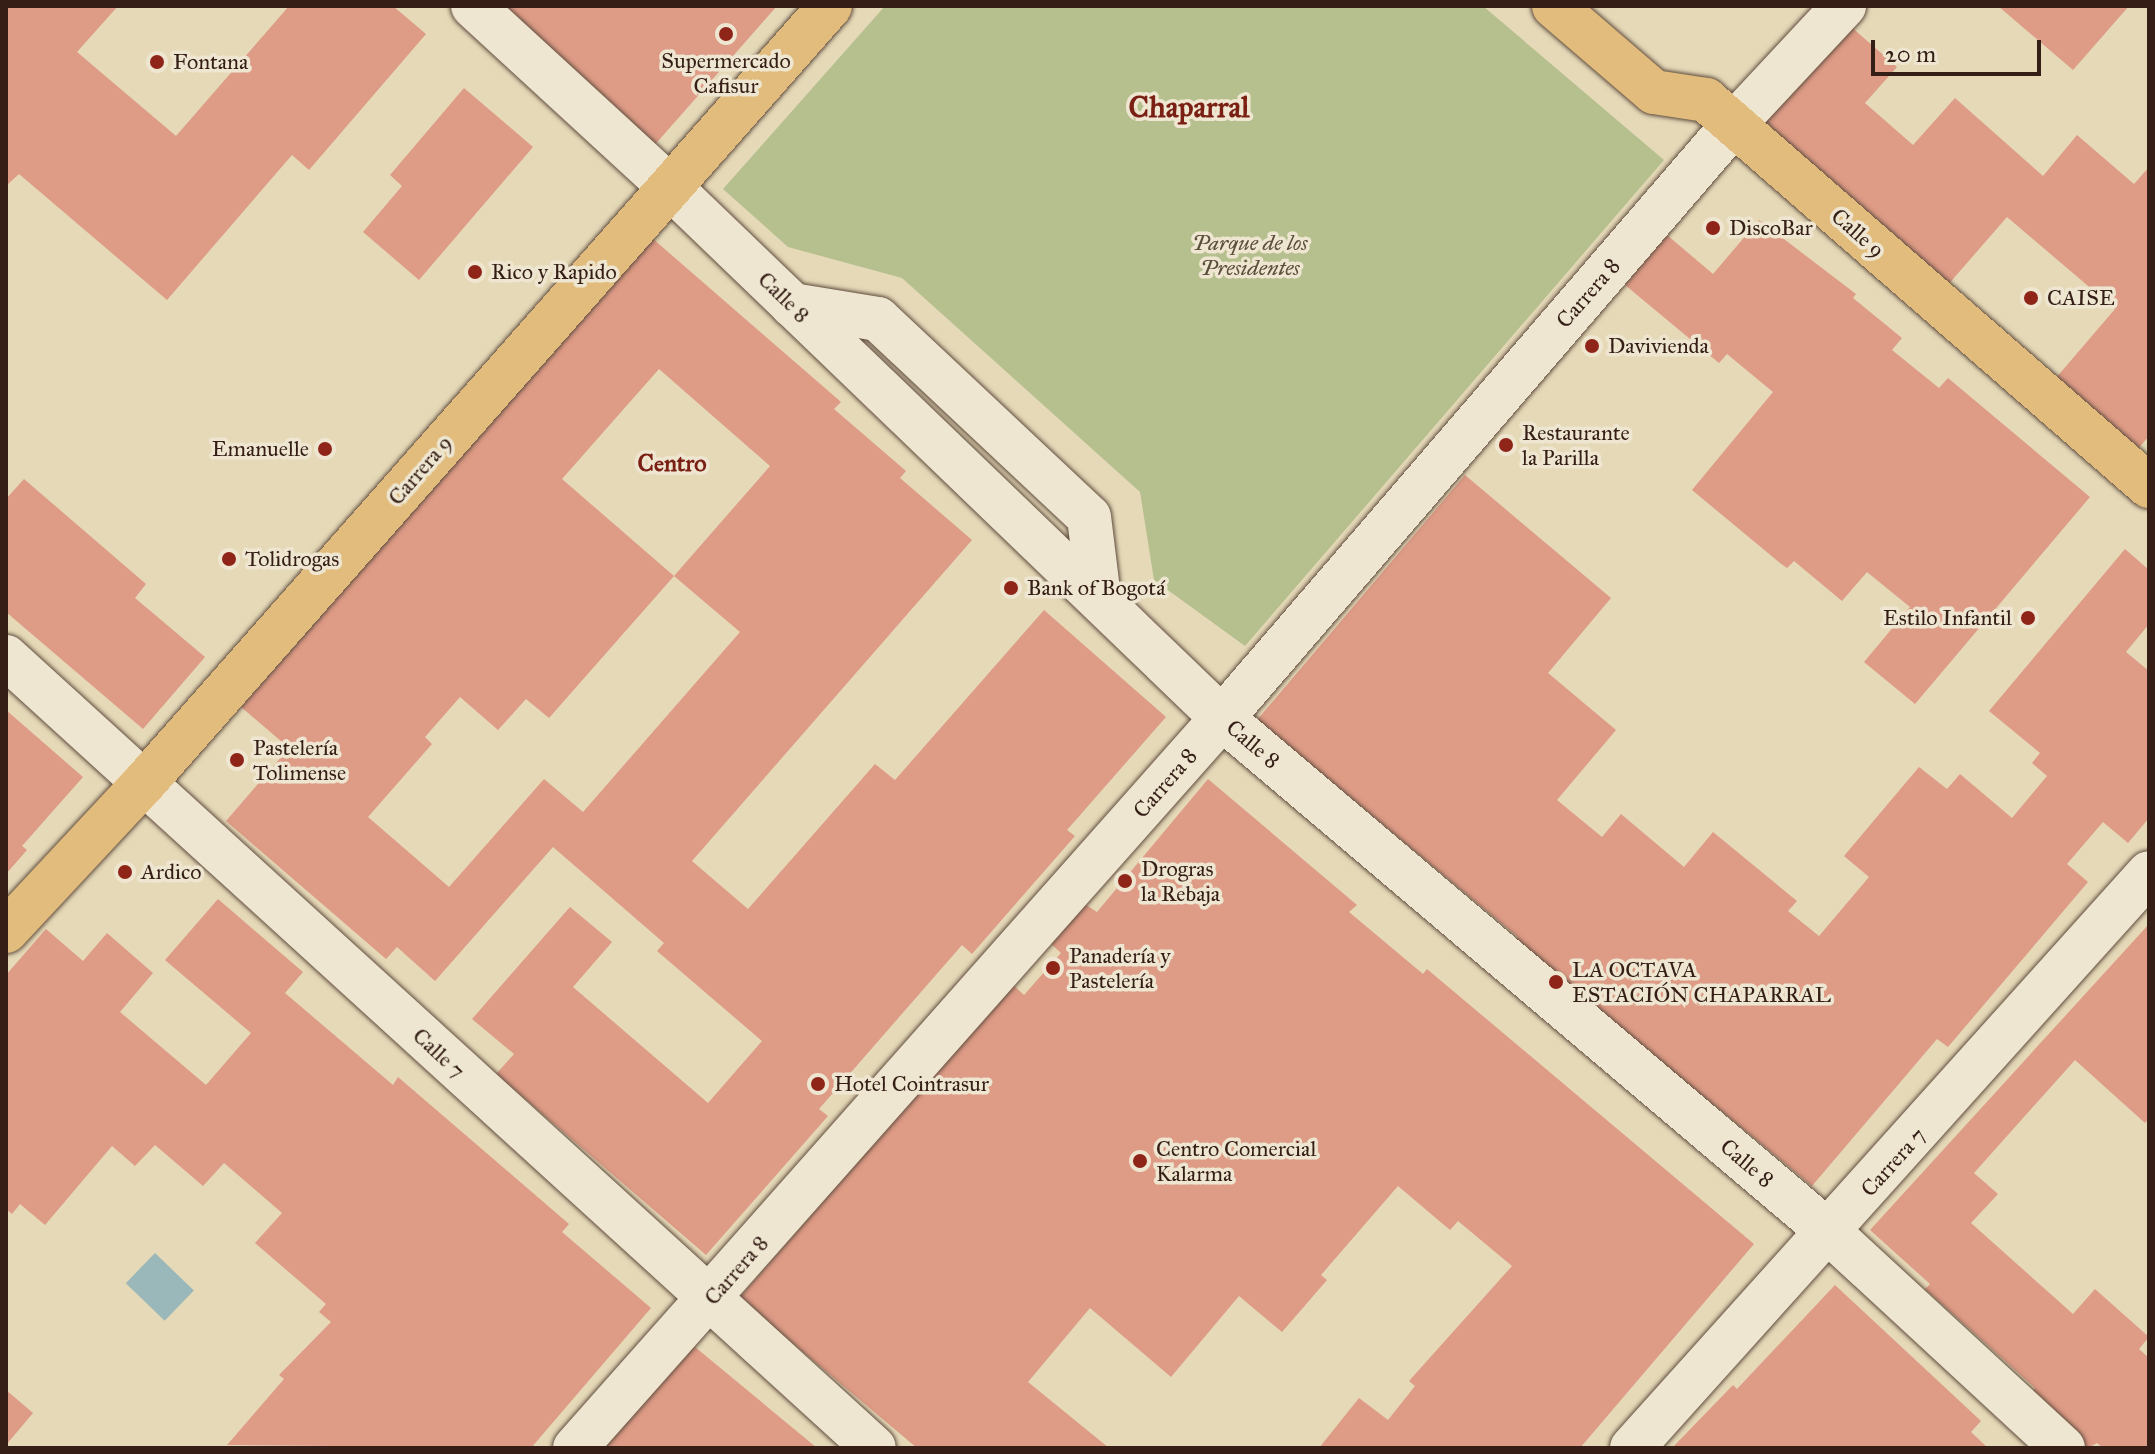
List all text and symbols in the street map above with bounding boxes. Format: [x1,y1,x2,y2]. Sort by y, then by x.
scale bar [1875,24,2045,74]
marker: Supermercado Cafisur [717,25,735,43]
text: 20 m [1885,39,1936,69]
place label: Supermercado Cafisur [661,47,791,98]
place label: Fontana [173,49,248,75]
marker: Fontana [148,53,166,71]
district label: Chaparral [1129,89,1249,125]
street label: Calle 9 [1826,203,1890,263]
place label: DiscoBar [1729,215,1813,241]
marker: DiscoBar [1704,219,1722,237]
park label: Parque de los Presidentes [1192,229,1308,280]
street label: Carrera 8 [1551,253,1625,333]
place label: Rico y Rapido [491,259,617,285]
marker: Rico y Rapido [466,263,484,281]
street label: Calle 8 [753,266,815,328]
place label: CAISE [2047,285,2115,311]
marker: CAISE [2022,289,2040,307]
place label: Davivienda [1608,333,1709,359]
marker: Davivienda [1583,337,1601,355]
place label: Restaurante la Parilla [1522,419,1630,470]
street label: Carrera 9 [383,430,457,510]
place label: Emanuelle [212,436,309,462]
marker: Restaurante la Parilla [1497,436,1515,454]
marker: Emanuelle [316,440,334,458]
district label: Centro [638,450,706,478]
place label: Tolidrogas [245,546,339,572]
marker: Tolidrogas [220,550,238,568]
place label: Bank of Bogotá [1027,575,1165,601]
marker: Bank of Bogotá [1002,579,1020,597]
place label: Estilo Infantil [1883,605,2012,631]
marker: Estilo Infantil [2019,609,2037,627]
street label: Calle 8 [1221,714,1285,774]
place label: Pastelería Tolimense [253,734,346,786]
street label: Carrera 8 [1128,743,1202,823]
marker: Pastelería Tolimense [228,751,246,769]
place label: Drogras la Rebaja [1141,855,1220,906]
place label: Ardico [141,859,202,885]
marker: Ardico [116,863,134,881]
marker: Drogras la Rebaja [1116,872,1134,890]
place label: Panadería y Pastelería [1069,942,1171,994]
place label: LA OCTAVA ESTACIÓN CHAPARRAL [1572,956,1831,1008]
marker: Panadería y Pastelería [1044,959,1062,977]
marker: LA OCTAVA ESTACIÓN CHAPARRAL [1547,973,1565,991]
street label: Calle 7 [407,1022,471,1084]
place label: Hotel Cointrasur [834,1071,989,1097]
marker: Hotel Cointrasur [809,1075,827,1093]
street label: Carrera 7 [1855,1122,1931,1202]
street label: Calle 8 [1715,1133,1779,1193]
place label: Centro Comercial Kalarma [1156,1135,1316,1186]
marker: Centro Comercial Kalarma [1131,1152,1149,1170]
street label: Carrera 8 [699,1230,773,1310]

